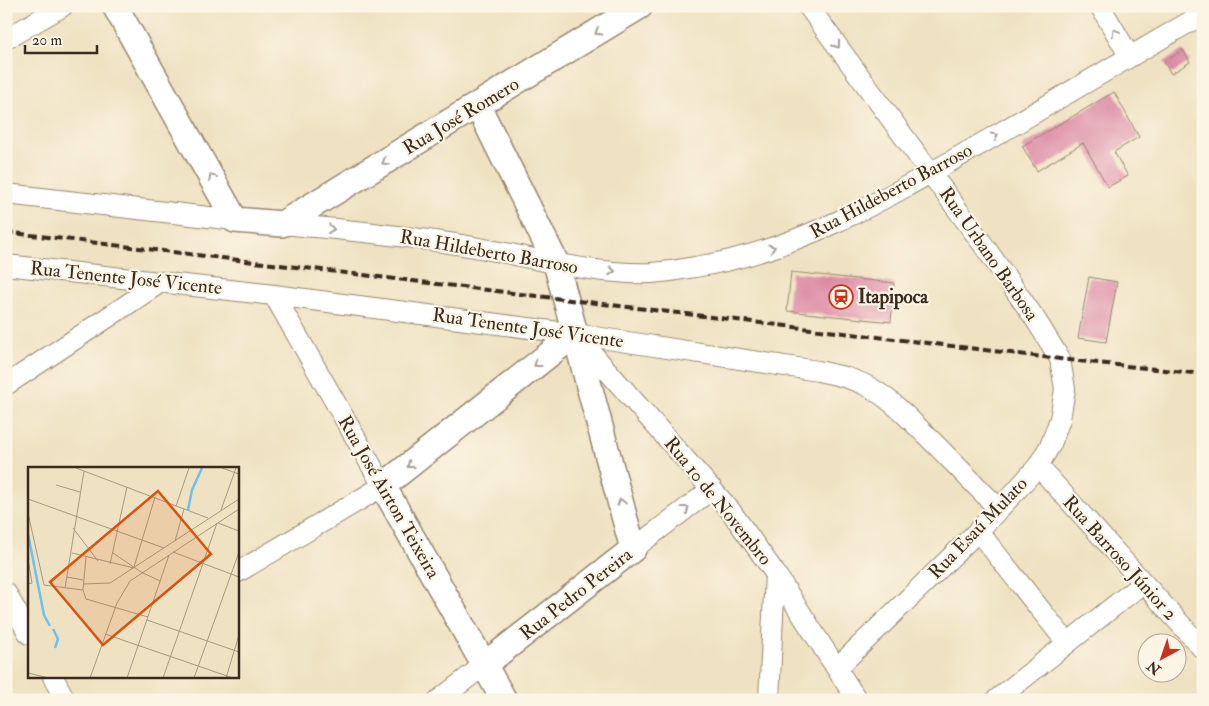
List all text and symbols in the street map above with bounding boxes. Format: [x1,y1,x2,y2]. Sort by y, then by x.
scale bar [25,22,98,54]
one-way arrow [595,25,604,35]
one-way arrow [1111,28,1121,37]
text: 20 m [32,31,62,50]
one-way arrow [831,40,840,49]
street label: Rua José Romero [399,72,523,160]
one-way arrow [989,132,998,142]
street label: Rua Hildeberto Barroso [806,138,976,244]
one-way arrow [382,155,391,165]
one-way arrow [208,174,218,183]
street label: Rua Urbano Barbosa [934,183,1044,326]
one-way arrow [327,223,335,234]
street label: Rua Hildeberto Barroso [398,225,580,279]
one-way arrow [767,244,776,254]
street label: Rua Tenente José Vicente [29,256,223,300]
one-way arrow [609,266,617,277]
station icon: Itapipoca [828,284,854,310]
place label: Itapipoca [858,285,929,310]
street label: Rua Tenente José Vicente [431,303,625,353]
one-way arrow [533,358,543,367]
street label: Rua José Airton Teixeira [333,411,446,583]
street label: Rua 10 de Novembro [659,432,777,570]
one-way arrow [407,459,416,467]
inset map [28,467,239,678]
street label: Rua Esaú Mulato [923,472,1033,584]
street label: Rua Barroso Júnior 2 [1058,491,1182,625]
one-way arrow [616,499,626,507]
one-way arrow [680,506,690,515]
street label: Rua Pedro Pereira [515,542,637,646]
north arrow [1136,634,1186,684]
text: N [1143,657,1165,679]

